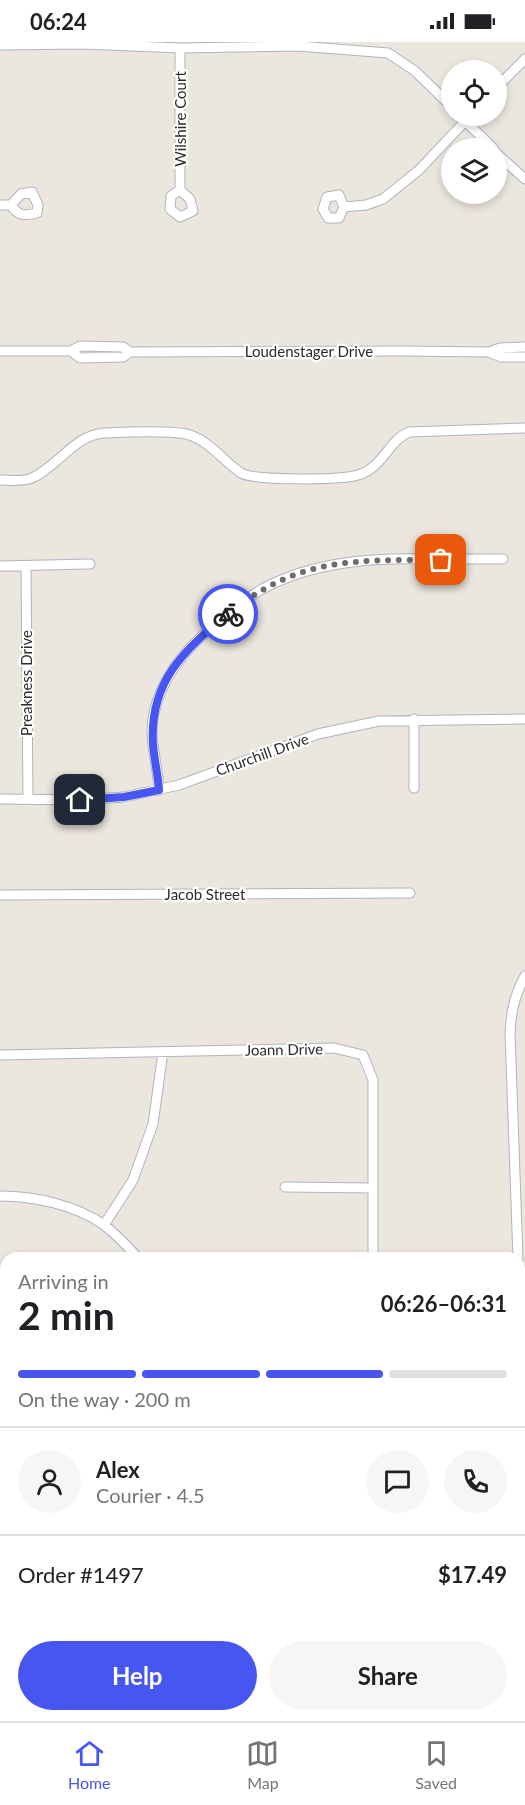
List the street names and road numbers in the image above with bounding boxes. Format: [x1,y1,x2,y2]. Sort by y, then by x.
street label: Wilshire Court [171,71,189,167]
street label: Loudenstager Drive [245,342,373,360]
street label: Preakness Drive [17,630,35,736]
street label: Churchill Drive [213,729,311,779]
street label: Jacob Street [165,885,246,903]
street label: Joann Drive [245,1039,323,1059]

